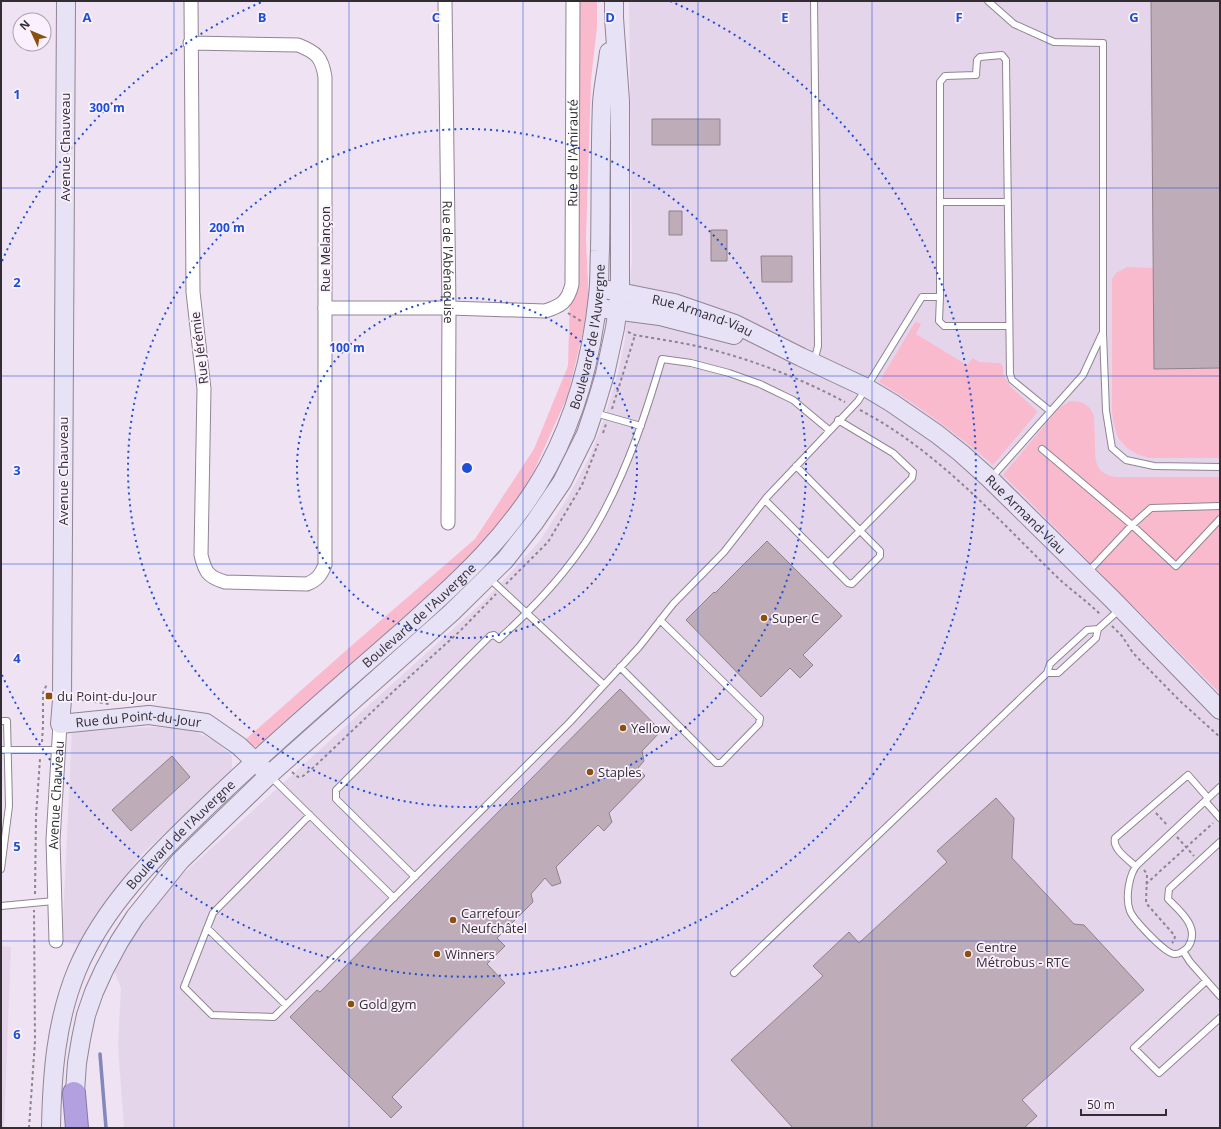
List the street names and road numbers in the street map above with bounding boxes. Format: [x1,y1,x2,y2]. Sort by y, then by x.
street label: Avenue Chauveau [56,93,74,201]
street label: Rue de l'Amirauté [563,99,582,207]
street label: Rue de l'Abénaquise [439,200,458,324]
street label: Rue Melançon [316,206,334,292]
street label: Boulevard de l'Auvergne [565,264,609,412]
street label: Rue Armand-Viau [650,290,756,341]
street label: Rue Jérémie [186,311,212,385]
street label: Avenue Chauveau [54,417,72,525]
street label: Rue Armand-Viau [982,471,1070,558]
street label: Boulevard de l'Auvergne [358,559,480,672]
street label: Rue du Point-du-Jour [75,706,203,731]
street label: Avenue Chauveau [44,740,68,850]
street label: Boulevard de l'Auvergne [122,776,239,893]

